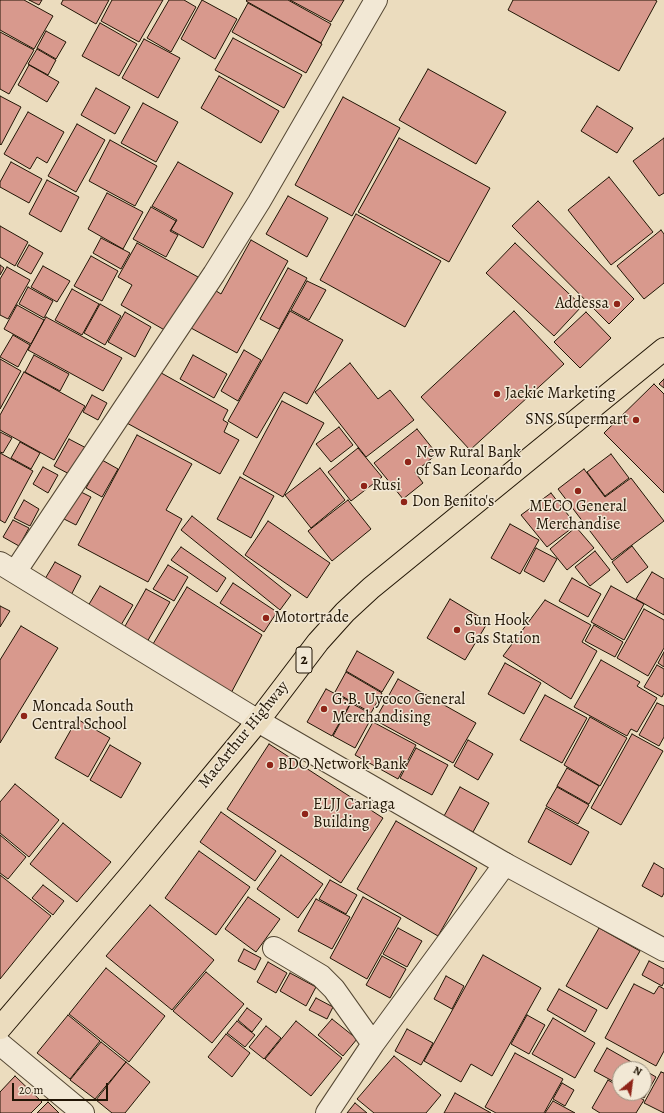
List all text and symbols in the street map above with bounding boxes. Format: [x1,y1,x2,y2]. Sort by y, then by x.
place label: Addessa [555,294,609,314]
marker: Addessa [612,299,622,309]
place label: Jaekie Marketing [505,384,616,404]
marker: Jaekie Marketing [492,389,502,399]
place label: SNS Supermart [525,410,628,430]
marker: SNS Supermart [631,415,641,425]
place label: New Rural Bank of San Leonardo [416,443,522,481]
marker: New Rural Bank of San Leonardo [403,457,413,467]
place label: Rusi [372,476,401,496]
marker: Rusi [359,481,369,491]
marker: MECO General Merchandise [573,486,583,496]
place label: Don Benito's [412,492,495,512]
marker: Don Benito's [399,497,409,507]
place label: MECO General Merchandise [529,497,627,535]
place label: Motortrade [274,608,349,628]
place label: Sun Hook Gas Station [465,611,540,649]
marker: Motortrade [261,613,271,623]
marker: Sun Hook Gas Station [452,625,462,635]
road number: 2 [296,647,312,673]
street label: MacArthur Highway [195,677,293,793]
place label: G.B. Uycoco General Merchandising [332,690,465,728]
place label: Moncada South Central School [32,697,134,735]
marker: G.B. Uycoco General Merchandising [319,704,329,714]
marker: Moncada South Central School [19,711,29,721]
place label: BDO Network Bank [278,755,407,775]
marker: BDO Network Bank [265,760,275,770]
place label: ELJJ Cariaga Building [313,795,395,833]
marker: ELJJ Cariaga Building [300,809,310,819]
north arrow [612,1061,652,1101]
text: N [630,1062,645,1079]
scale bar [14,1075,110,1101]
text: 20 m [19,1082,43,1098]

